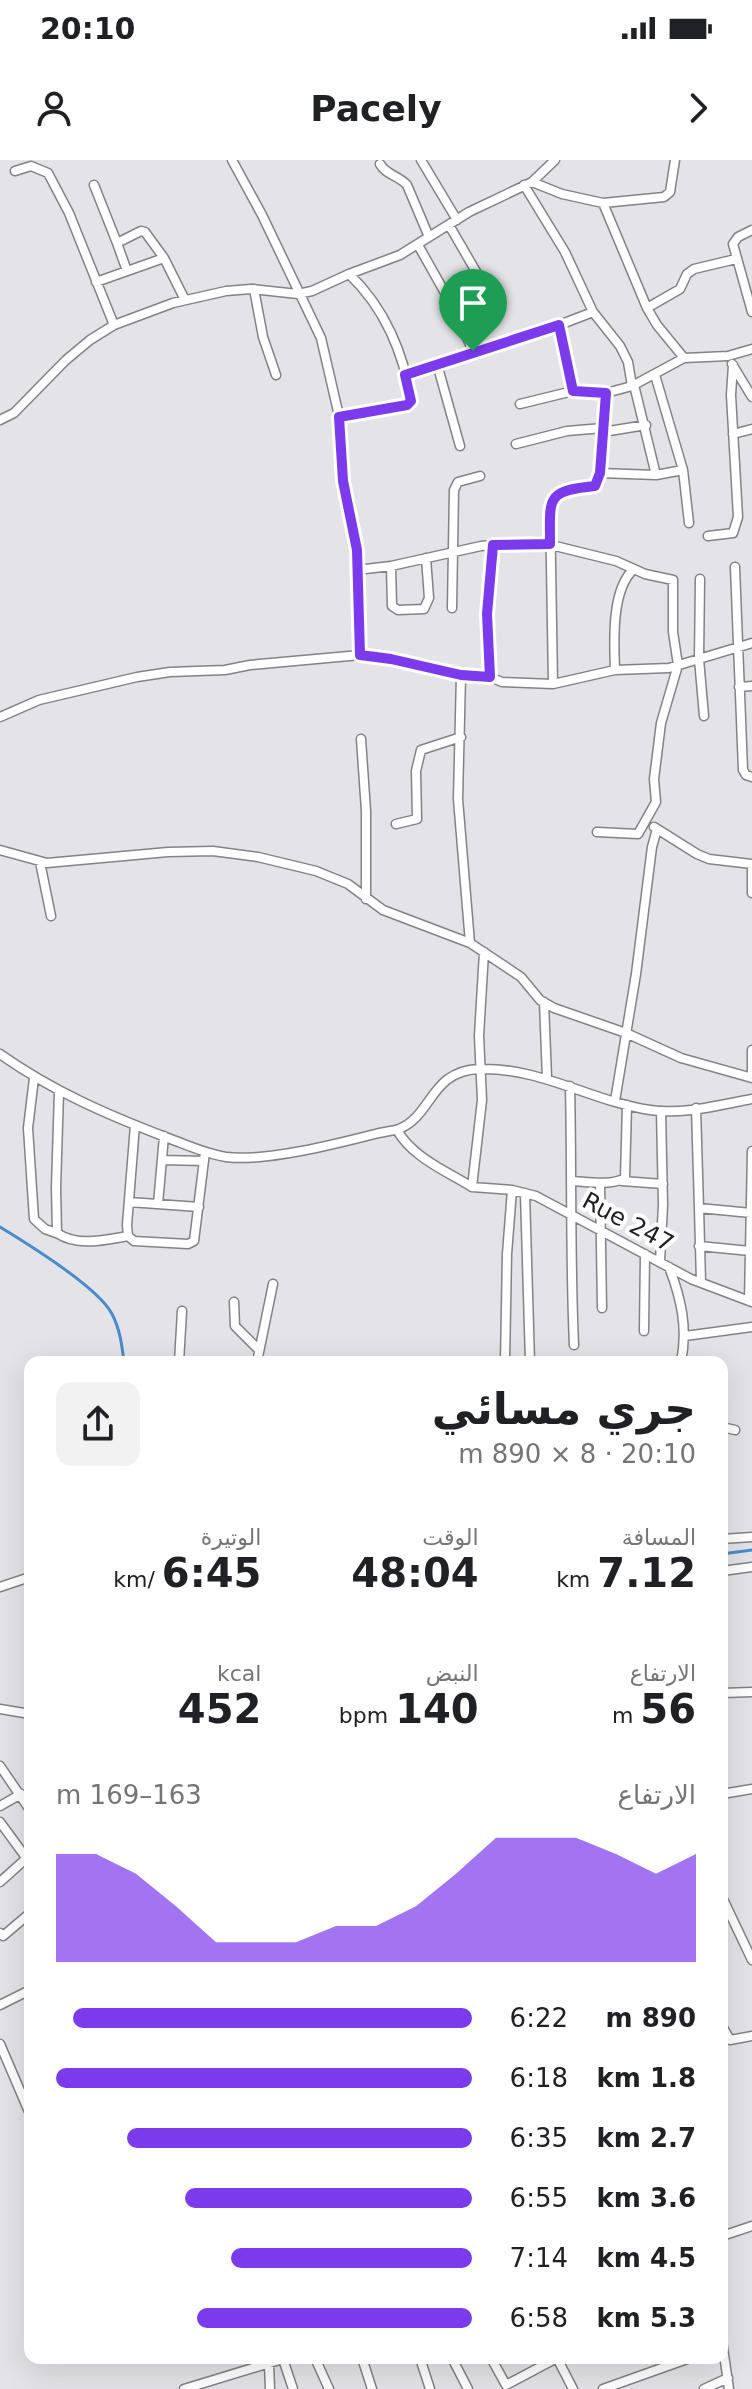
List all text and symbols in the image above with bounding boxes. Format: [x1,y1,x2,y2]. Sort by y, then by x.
text: 20:10 [40,11,136,46]
icon: person [32,86,76,130]
icon: forward [676,86,720,130]
text: Pacely [310,88,442,129]
pin [439,269,507,351]
icon: arrive [451,281,495,325]
street label: Rue 247 [578,1186,678,1258]
button: share [56,1382,140,1466]
text: جري مسائي [432,1383,696,1434]
text: 20:10 · 8 × 890 m [458,1439,696,1469]
text: الوتيرة [201,1525,261,1550]
text: الوقت [422,1525,479,1550]
text: المسافة [622,1525,696,1550]
text: 6:45 [162,1550,261,1596]
text: 48:04 [351,1550,479,1596]
text: 7.12 [597,1550,696,1596]
text: /km [113,1567,162,1592]
text: km [556,1567,597,1592]
text: kcal [217,1661,261,1686]
text: النبض [426,1661,479,1686]
text: الارتفاع [630,1661,696,1686]
text: 452 [178,1686,261,1732]
text: 140 [395,1686,479,1732]
text: 56 [640,1686,696,1732]
text: bpm [339,1703,395,1728]
text: m [612,1703,640,1728]
text: 163–169 m [56,1780,202,1810]
text: الارتفاع [618,1780,696,1810]
text: 6:22 [510,2003,568,2033]
text: 890 m [606,2003,696,2033]
text: 6:18 [510,2063,568,2093]
text: 1.8 km [596,2063,696,2093]
text: 6:35 [510,2123,568,2153]
text: 2.7 km [596,2123,696,2153]
text: 6:55 [510,2183,568,2213]
text: 3.6 km [596,2183,696,2213]
text: 7:14 [510,2243,568,2273]
text: 4.5 km [596,2243,696,2273]
text: 6:58 [510,2303,568,2333]
text: 5.3 km [596,2303,696,2333]

